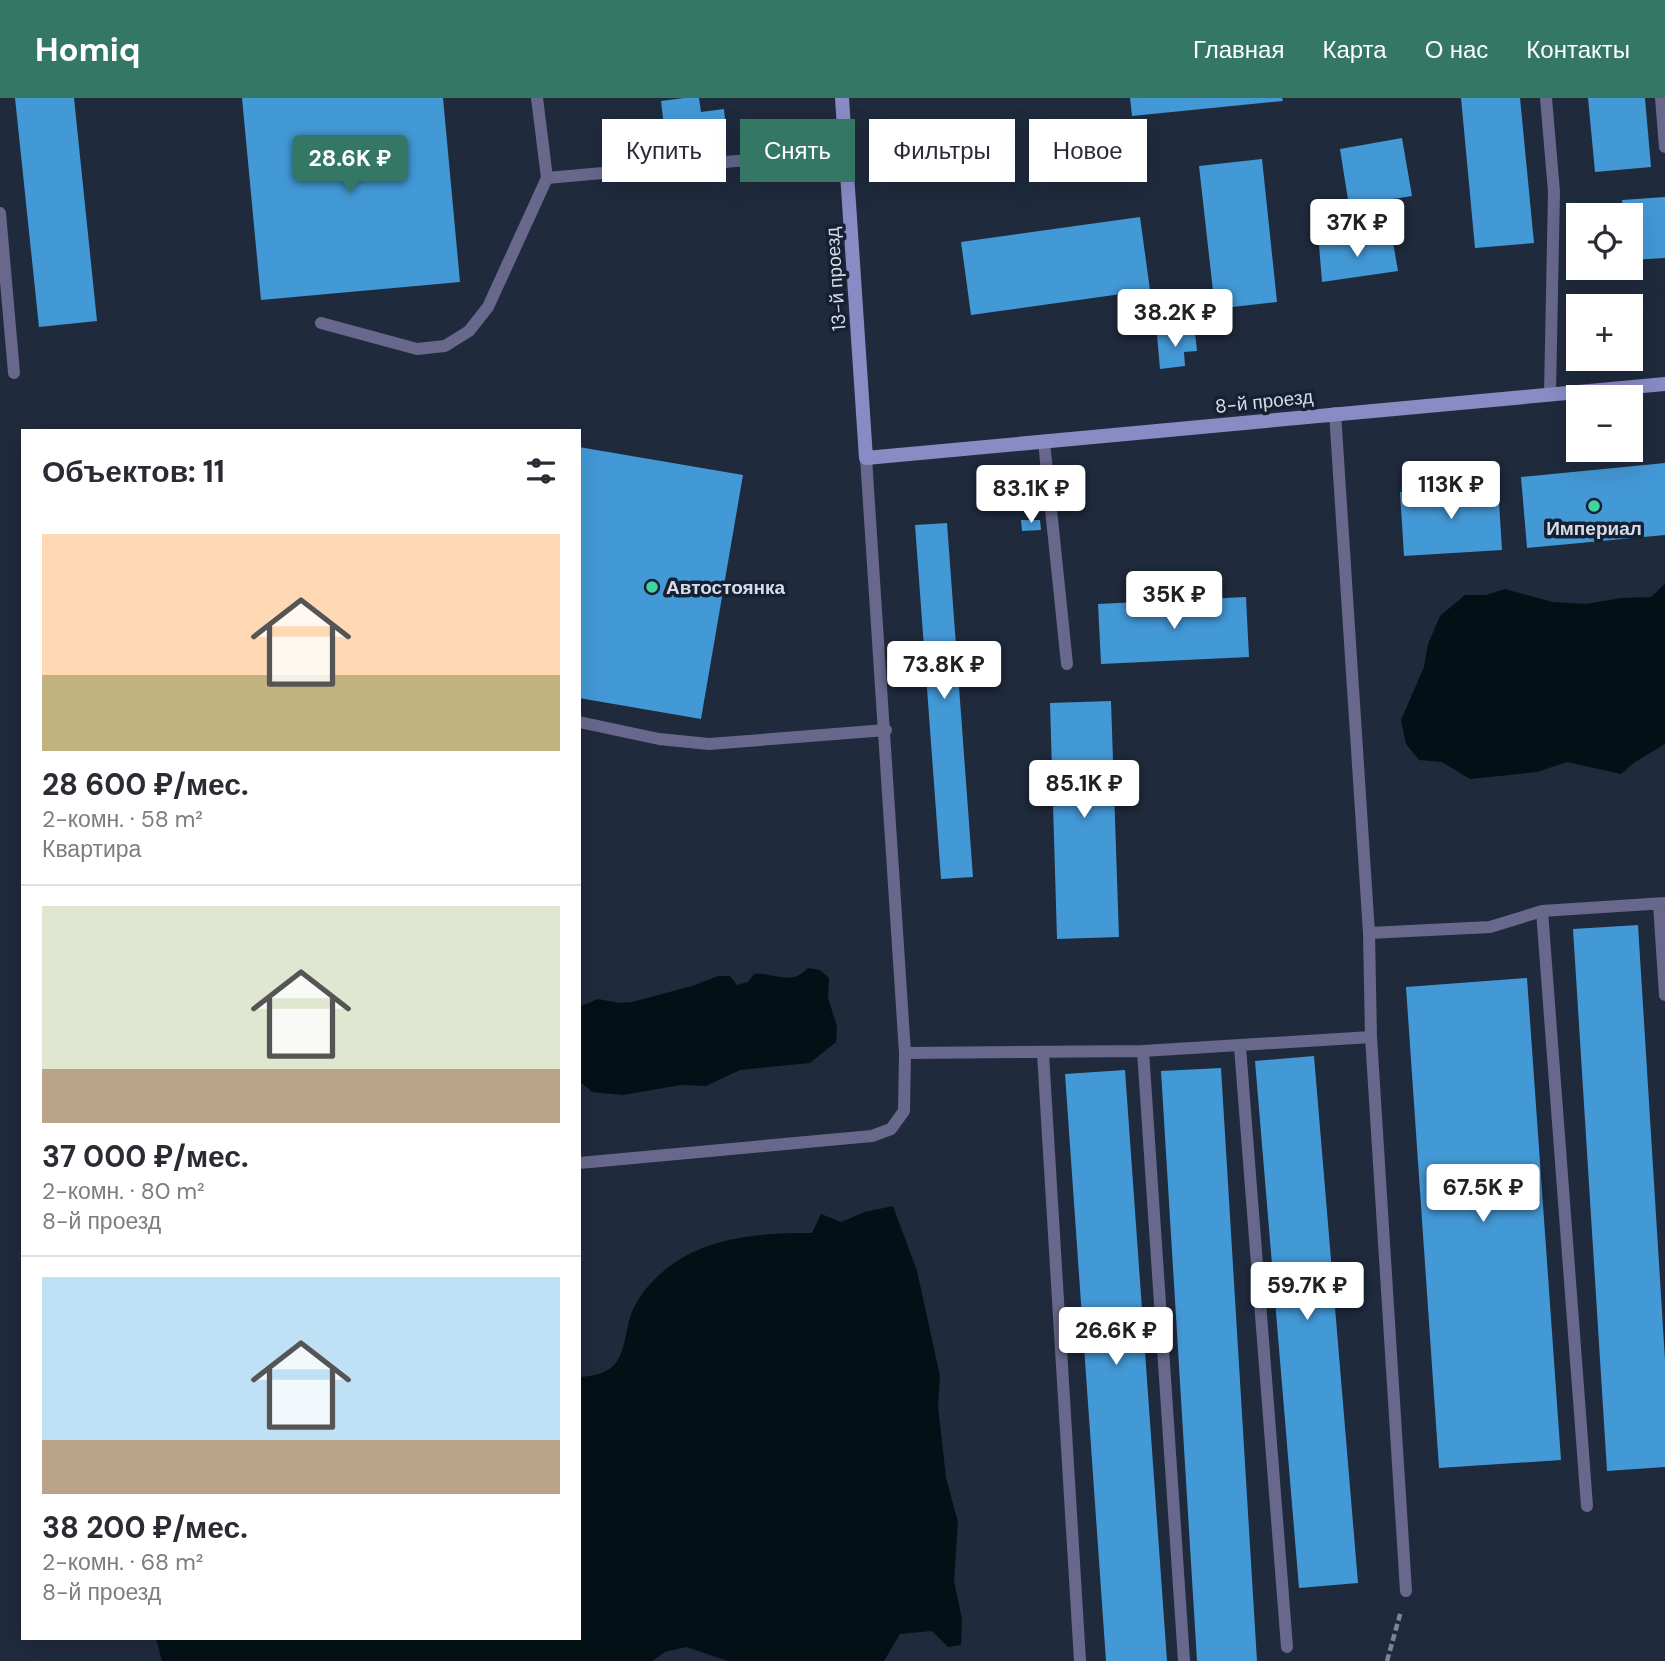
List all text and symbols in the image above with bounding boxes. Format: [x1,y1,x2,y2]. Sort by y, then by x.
text: Homiq [35,28,140,71]
text: Главная [1193,34,1284,65]
text: Карта [1322,34,1387,65]
text: О нас [1425,34,1488,65]
text: Контакты [1526,34,1630,65]
chip: Купить [602,119,726,182]
chip: Снять [740,119,855,182]
chip: Фильтры [869,119,1015,182]
chip: Новое [1029,119,1147,182]
pin: 28.6K ₽ [285,136,415,195]
text: 28.6K ₽ [309,143,391,173]
pin: 37K ₽ [1308,200,1406,259]
map controls [1566,203,1643,462]
button: locate [1566,203,1643,280]
text: 37K ₽ [1326,207,1388,237]
street label: 13-й проезд [819,226,852,332]
pin: 38.2K ₽ [1110,289,1240,349]
button: + [1566,294,1643,371]
text: 38.2K ₽ [1134,297,1216,327]
street label: 8-й проезд [1214,384,1314,419]
button: − [1566,385,1643,462]
text: Объектов: 11 [42,452,225,491]
icon: filters [522,452,560,490]
pin: 113K ₽ [1394,462,1508,521]
pin: 83.1K ₽ [966,466,1096,525]
text: 113K ₽ [1418,469,1484,499]
text: 83.1K ₽ [992,473,1070,503]
marker: Империал [1586,498,1602,514]
place label: Империал [1546,516,1642,541]
pin: 35K ₽ [1125,572,1223,631]
place label: Автостоянка [666,575,786,600]
icon: home [238,579,364,705]
marker: Автостоянка [644,579,660,595]
text: 35K ₽ [1142,579,1206,609]
pin: 73.8K ₽ [879,642,1009,701]
text: 73.8K ₽ [903,649,985,679]
pin: 85.1K ₽ [1019,760,1149,820]
text: 28 600 ₽/мес. [42,765,249,804]
text: 85.1K ₽ [1045,768,1123,798]
text: 2-комн. · 58 m² [42,804,203,834]
text: Квартира [42,834,141,864]
icon: home [238,951,364,1077]
text: 37 000 ₽/мес. [42,1137,249,1176]
pin: 67.5K ₽ [1418,1164,1548,1224]
text: 67.5K ₽ [1443,1172,1523,1202]
text: 2-комн. · 80 m² [42,1176,205,1206]
text: 8-й проезд [42,1206,161,1236]
pin: 59.7K ₽ [1242,1262,1372,1322]
text: 59.7K ₽ [1267,1270,1347,1300]
pin: 26.6K ₽ [1051,1308,1181,1367]
text: 26.6K ₽ [1075,1315,1157,1345]
icon: home [238,1322,364,1448]
text: 38 200 ₽/мес. [42,1508,248,1547]
text: 2-комн. · 68 m² [42,1547,203,1577]
text: 8-й проезд [42,1577,161,1607]

